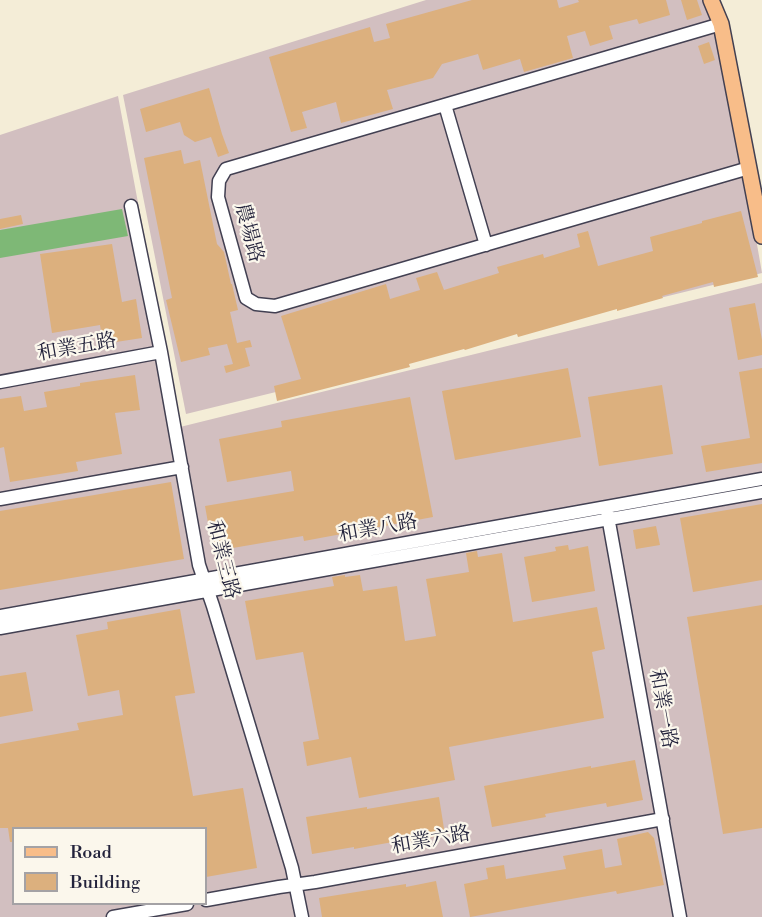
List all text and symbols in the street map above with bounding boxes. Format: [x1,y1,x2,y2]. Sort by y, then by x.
street label: 農場路 [229,201,267,265]
street label: 和業五路 [36,329,118,367]
street label: 和業八路 [337,510,419,548]
street label: 和業三路 [201,518,243,602]
street label: 和業一路 [643,668,681,750]
street label: 和業六路 [390,822,472,860]
legend [12,827,207,905]
text: Road [70,841,112,864]
text: Building [70,871,140,894]

